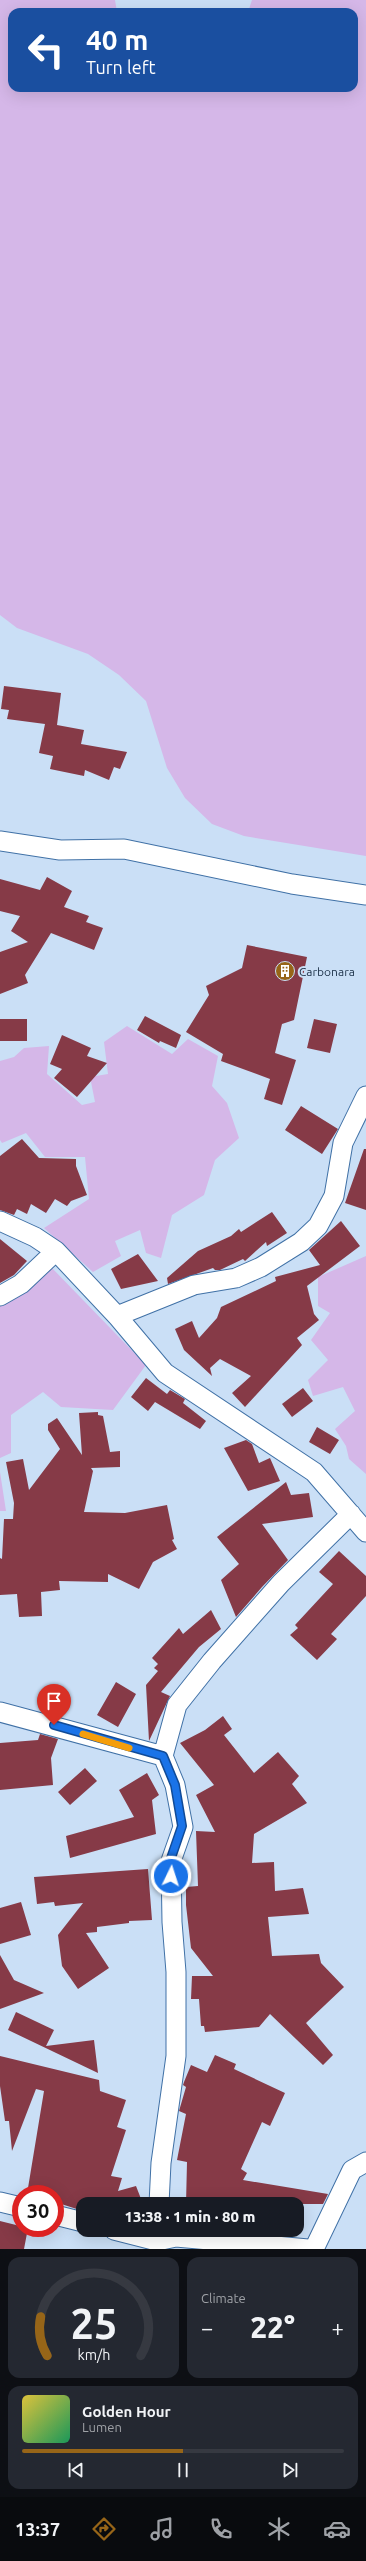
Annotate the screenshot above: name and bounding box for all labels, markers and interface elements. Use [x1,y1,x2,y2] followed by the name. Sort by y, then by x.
[20,24,72,76] icon: left
[86,24,148,55] text: 40 m
[86,57,156,77] text: Turn left
[274,960,296,982] building icon: Carbonara
[299,965,355,978] place label: Carbonara
[37,1684,71,1725] pin
[43,1690,65,1712] icon: arrive
[150,1855,192,1897] position arrow
[12,2185,64,2237] speed limit sign: 30
[125,2208,255,2225] text: 13:38 · 1 min · 80 m
[201,2291,246,2305] text: Climate
[70,2299,117,2346] text: 25
[250,2310,295,2344] text: 22°
[201,2315,213,2340] text: −
[332,2315,344,2340] text: +
[77,2346,110,2362] text: km/h
[82,2403,171,2420] text: Golden Hour
[82,2420,122,2434] text: Lumen
[65,2459,87,2481] icon: previous
[172,2459,194,2481] icon: pause
[279,2459,301,2481] icon: next
[90,2515,118,2543] icon: directions
[148,2515,176,2543] icon: music
[207,2515,235,2543] icon: phone
[265,2515,293,2543] icon: climate
[323,2515,351,2543] icon: car
[15,2519,60,2539] text: 13:37

